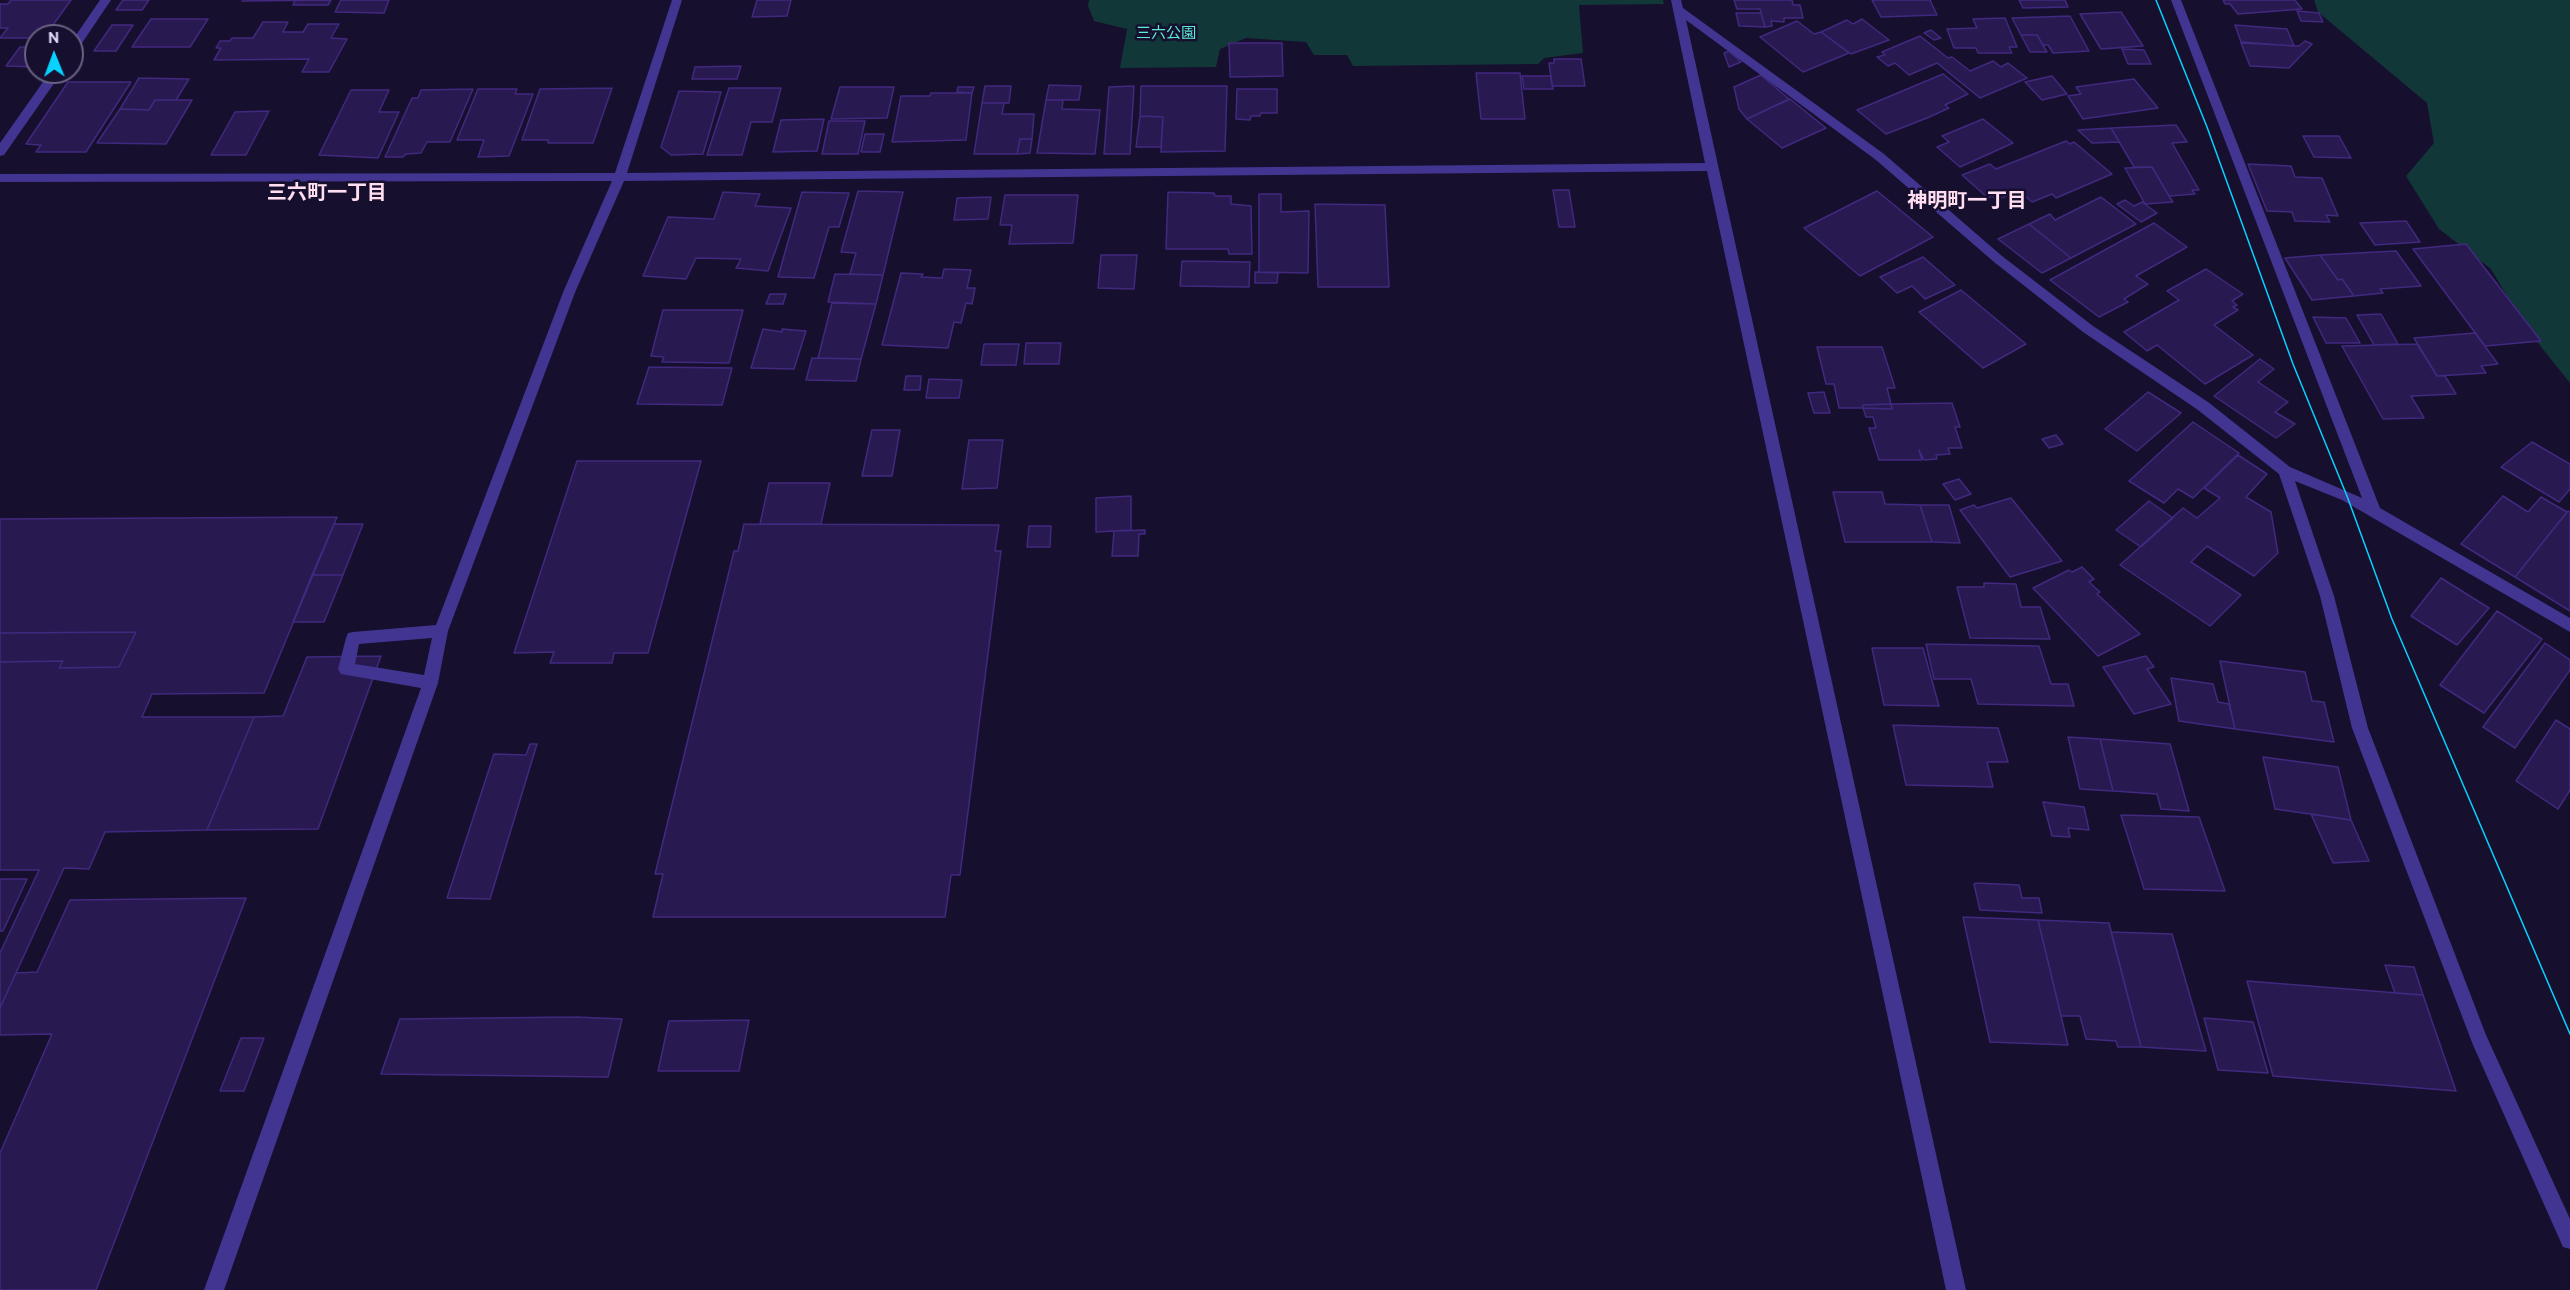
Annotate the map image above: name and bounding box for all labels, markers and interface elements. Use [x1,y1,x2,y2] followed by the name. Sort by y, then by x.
[24,24,84,84] north arrow
[1136,25,1196,43] park label: 三六公園
[48,28,60,47] text: N
[267,181,387,205] district label: 三六町一丁目
[1907,189,2027,213] district label: 神明町一丁目

